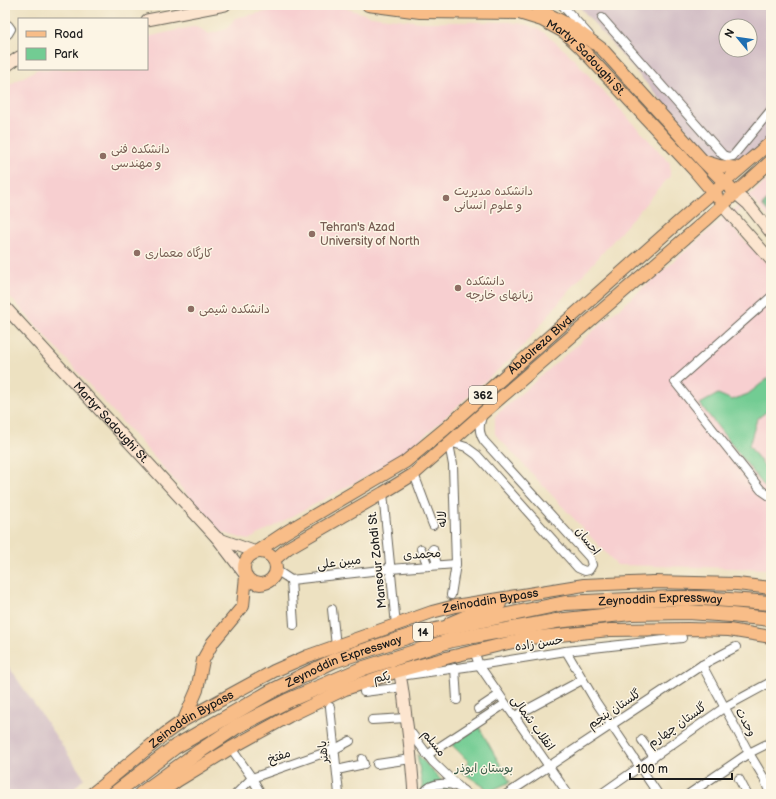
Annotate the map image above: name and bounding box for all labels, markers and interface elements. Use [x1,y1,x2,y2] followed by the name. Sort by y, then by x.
[543,17,629,99] street label: Martyr Sadoughi St.
[18,18,148,70] legend
[718,18,758,58] north arrow
[54,27,83,42] text: Road
[722,27,737,40] text: N
[54,47,78,62] text: Park
[111,142,170,171] place label: دانشکده فنی و مهندسی
[98,151,108,161] marker: دانشکده فنی و مهندسی
[454,184,533,214] place label: دانشکده مدیریت و علوم انسانی
[441,193,451,203] marker: دانشکده مدیریت و علوم انسانی
[320,220,420,249] place label: Tehran's Azad University of North
[307,229,317,239] marker: Tehran's Azad University of North
[145,246,212,261] place label: کارگاه معماری
[132,248,142,258] marker: کارگاه معماری
[466,274,533,303] place label: دانشکده زبانهای خارجه
[453,283,463,293] marker: دانشکده زبانهای خارجه
[199,302,270,317] place label: دانشکده شیمی
[186,304,196,314] marker: دانشکده شیمی
[505,311,577,378] street label: Abdolreza Blvd.
[70,379,152,467] street label: Martyr Sadoughi St.
[469,386,497,404] road number: 362
[435,510,450,528] street label: لاله
[365,511,390,609] street label: Mansour Zohdi St.
[572,524,603,558] street label: احسان
[403,546,442,563] street label: محمدی
[316,552,362,573] street label: مبین علی
[440,586,540,617] street label: Zeinoddin Bypass
[597,591,723,609] street label: Zeynoddin Expressway
[413,623,433,641] road number: 14
[282,632,404,692] street label: Zeynoddin Expressway
[514,632,564,655] street label: حسن زاده
[373,669,392,687] street label: یکم
[585,686,644,734] street label: گلستان پنجم
[146,687,236,752] street label: Zeinoddin Bypass
[508,693,558,754] street label: انقلاب شمالی
[645,700,710,752] street label: گلستان چهارم
[732,705,759,739] street label: وحدت
[418,727,449,760] street label: مسلم
[315,740,332,765] street label: باهنر
[266,746,293,768] street label: مفتخ
[630,755,732,781] scale bar
[454,761,513,776] park label: بوستان ابوذر
[636,762,668,777] text: 100 m

